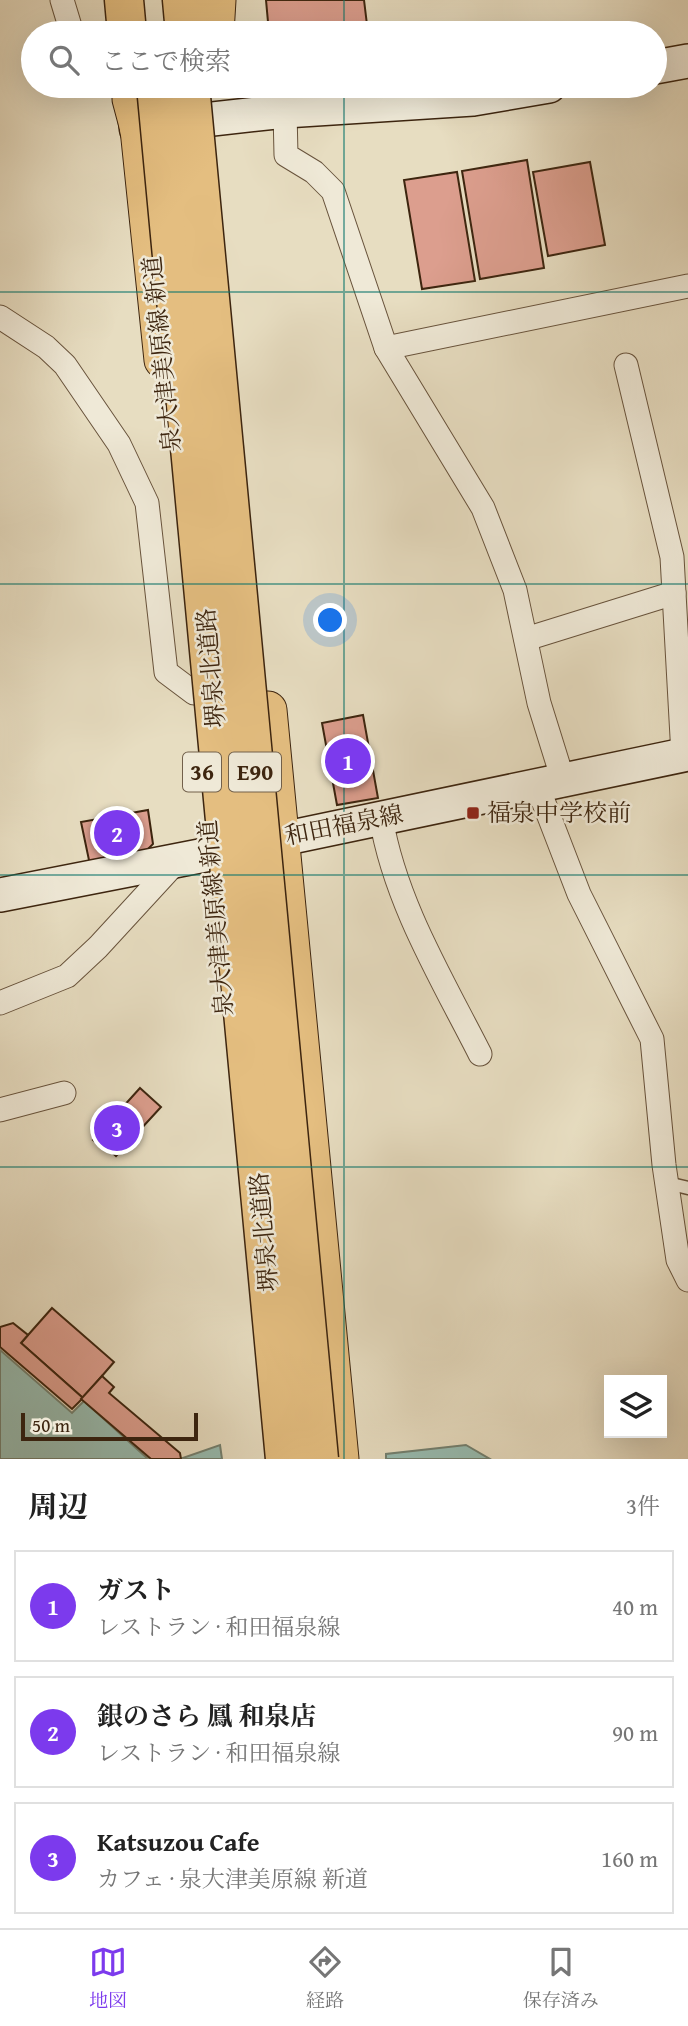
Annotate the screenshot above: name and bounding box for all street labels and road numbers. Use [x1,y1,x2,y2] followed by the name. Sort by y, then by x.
[134,254,189,454] street label: 泉大津美原線 新道
[188,607,233,729] street label: 堺泉北道路
[183,752,221,792] road number: 36
[229,752,281,792] road number: E90
[282,796,406,853] street label: 和田福泉線
[189,818,242,1018] street label: 泉大津美原線 新道
[241,1171,286,1293] street label: 堺泉北道路

